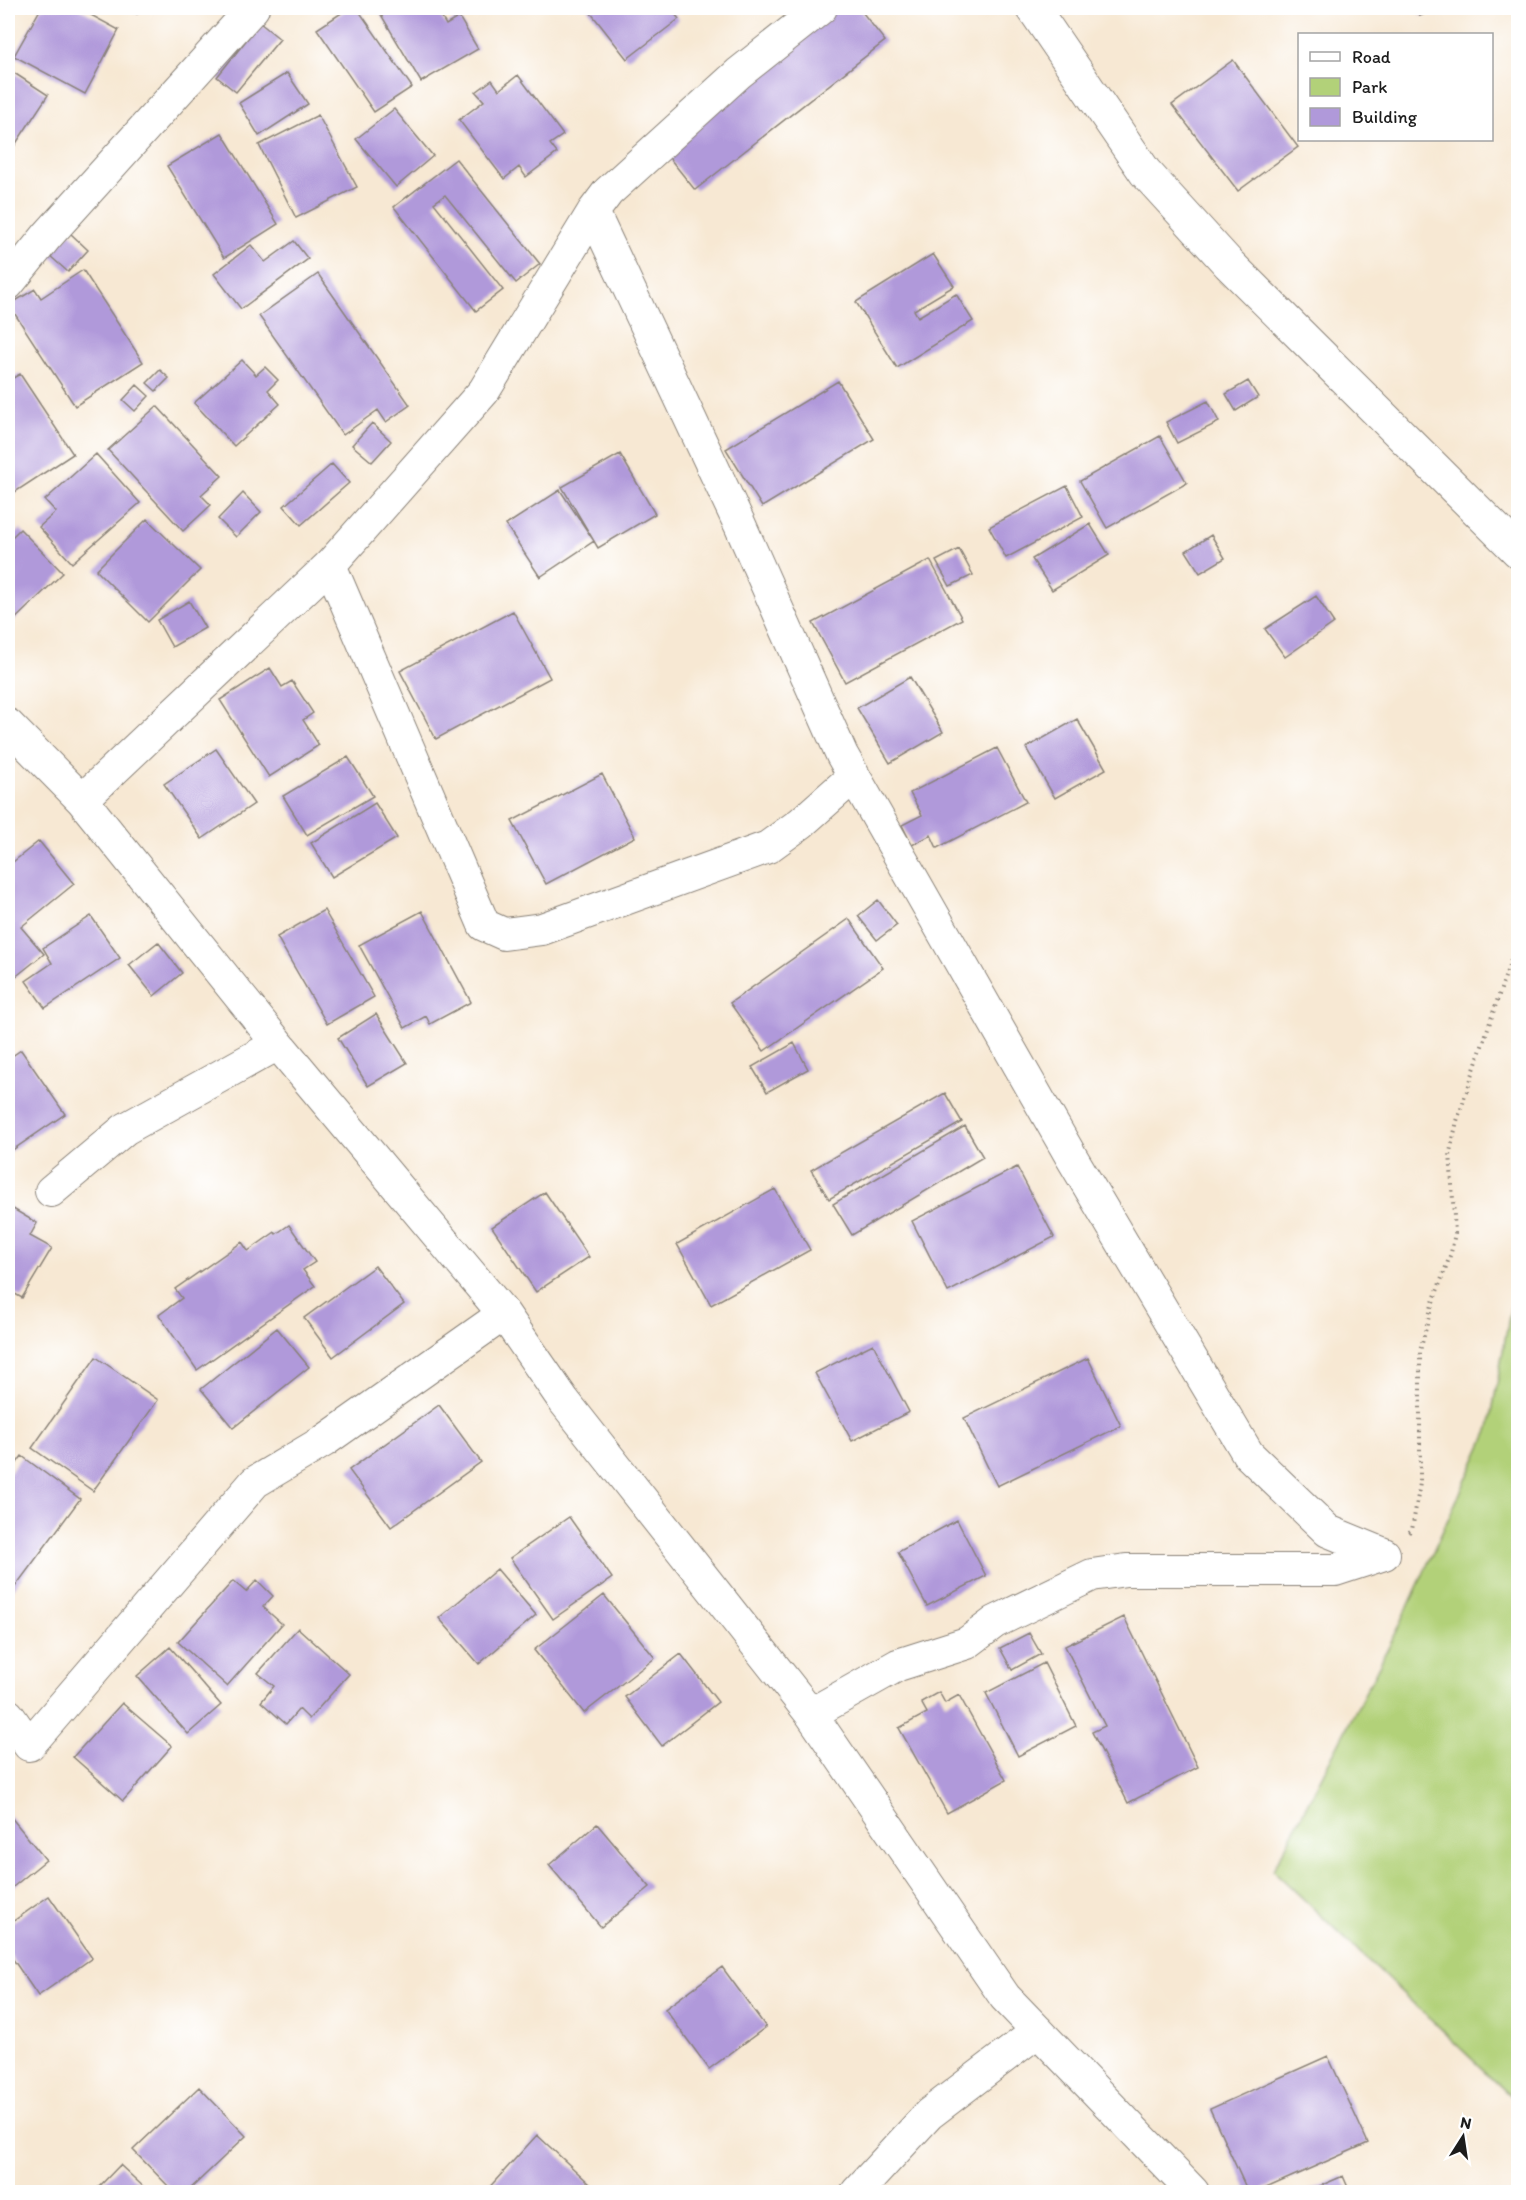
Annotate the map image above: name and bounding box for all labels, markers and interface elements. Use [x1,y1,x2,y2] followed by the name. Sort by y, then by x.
[1298,33,1493,141] legend
[1352,46,1391,68] text: Road
[1352,76,1387,98] text: Park
[1352,106,1418,128] text: Building
[1433,2107,1493,2167] north arrow
[1459,2112,1473,2133] text: N

